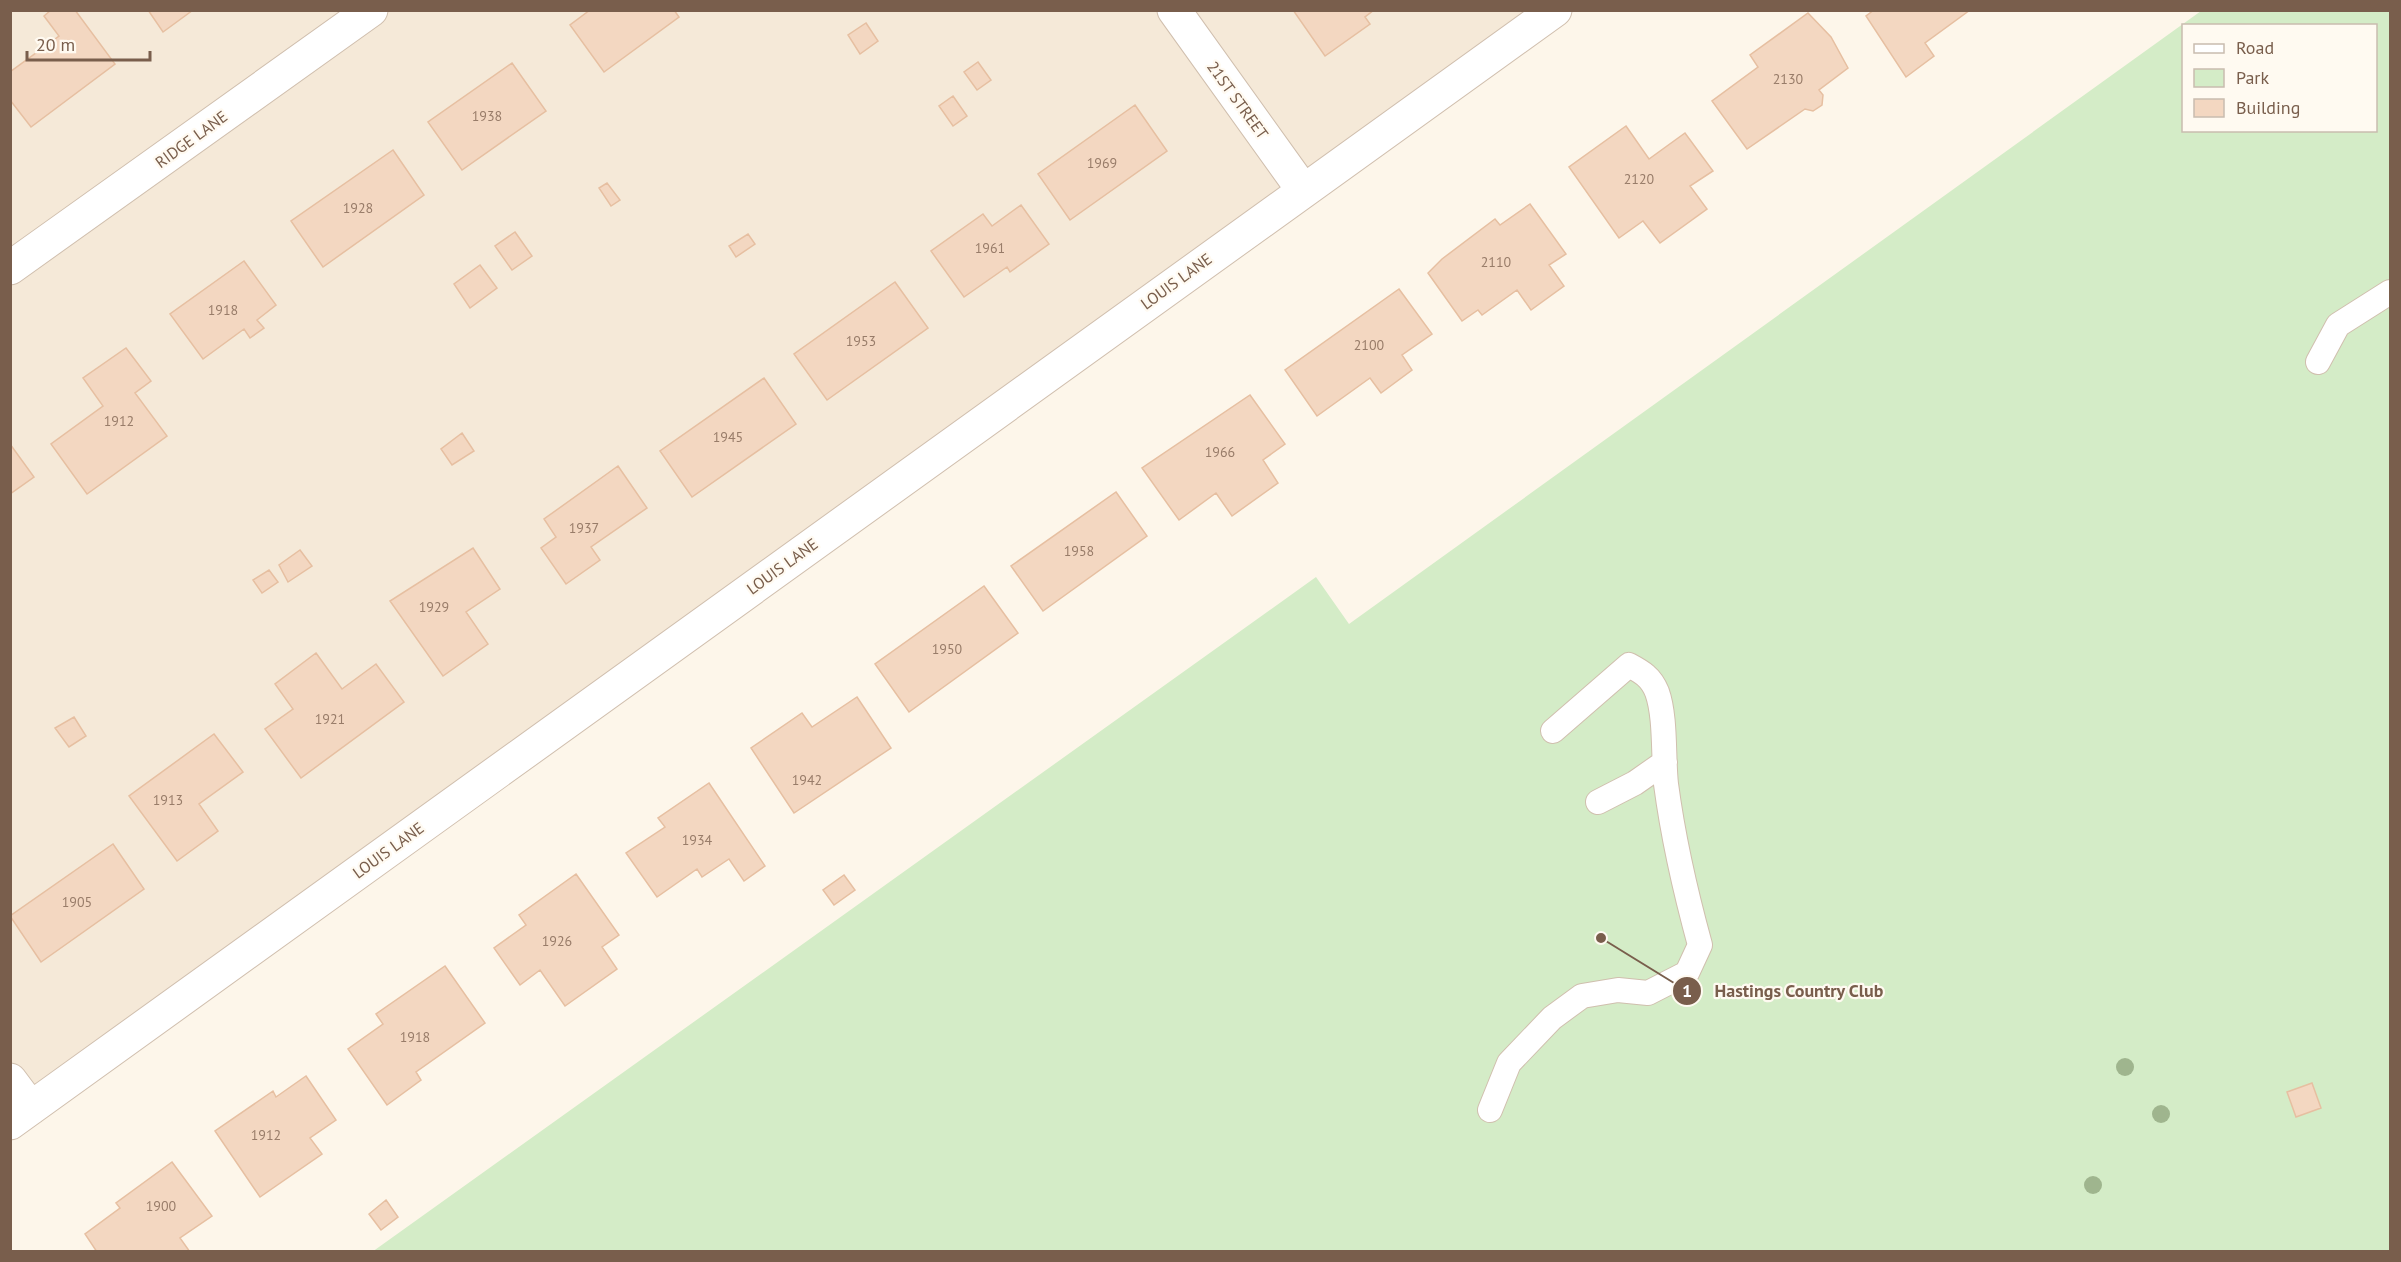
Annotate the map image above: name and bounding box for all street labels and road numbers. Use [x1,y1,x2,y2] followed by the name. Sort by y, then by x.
[1203,57,1273,143] street label: 21ST STREET
[151,106,231,172] street label: RIDGE LANE
[1137,248,1215,314] street label: LOUIS LANE
[743,533,821,599] street label: LOUIS LANE
[349,817,427,883] street label: LOUIS LANE

